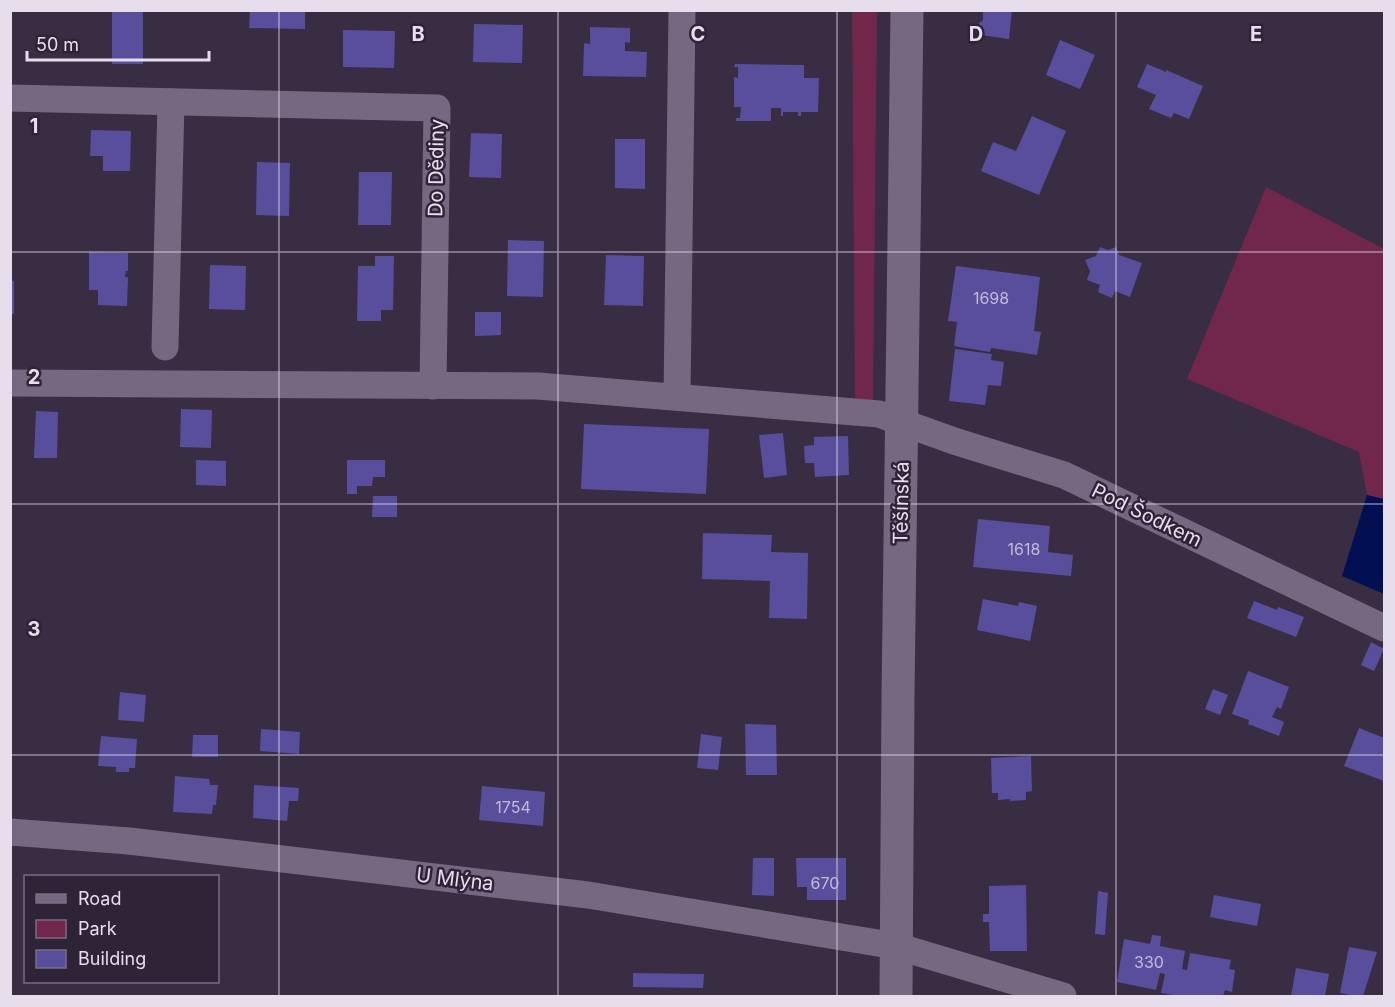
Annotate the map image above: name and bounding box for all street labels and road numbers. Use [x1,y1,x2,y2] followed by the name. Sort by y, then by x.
[423,119,449,217] street label: Do Dědiny
[888,461,914,545] street label: Těšínská
[1088,478,1206,552] street label: Pod Šodkem
[415,862,495,896] street label: U Mlýna

